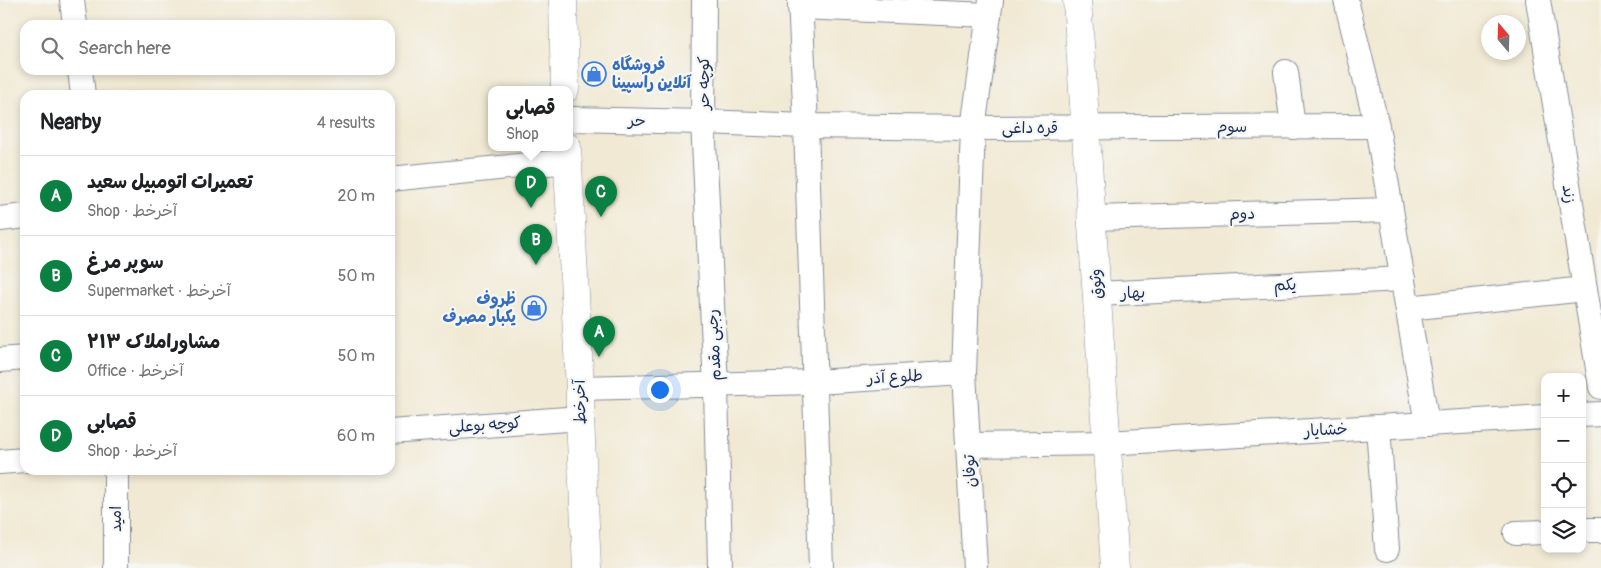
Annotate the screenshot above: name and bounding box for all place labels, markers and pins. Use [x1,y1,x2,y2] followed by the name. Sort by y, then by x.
[612,55,692,93] place label: فروشگاه آنلاین راسپینا
[581,61,607,87] shop icon: فروشگاه آنلاین راسپینا
[515,167,547,208] pin: D
[585,176,617,217] pin: C
[520,224,552,265] pin: B
[443,289,516,327] place label: ظروف یکبار مصرف
[521,295,547,321] shop icon: ظروف یکبار مصرف
[583,316,615,357] pin: A

